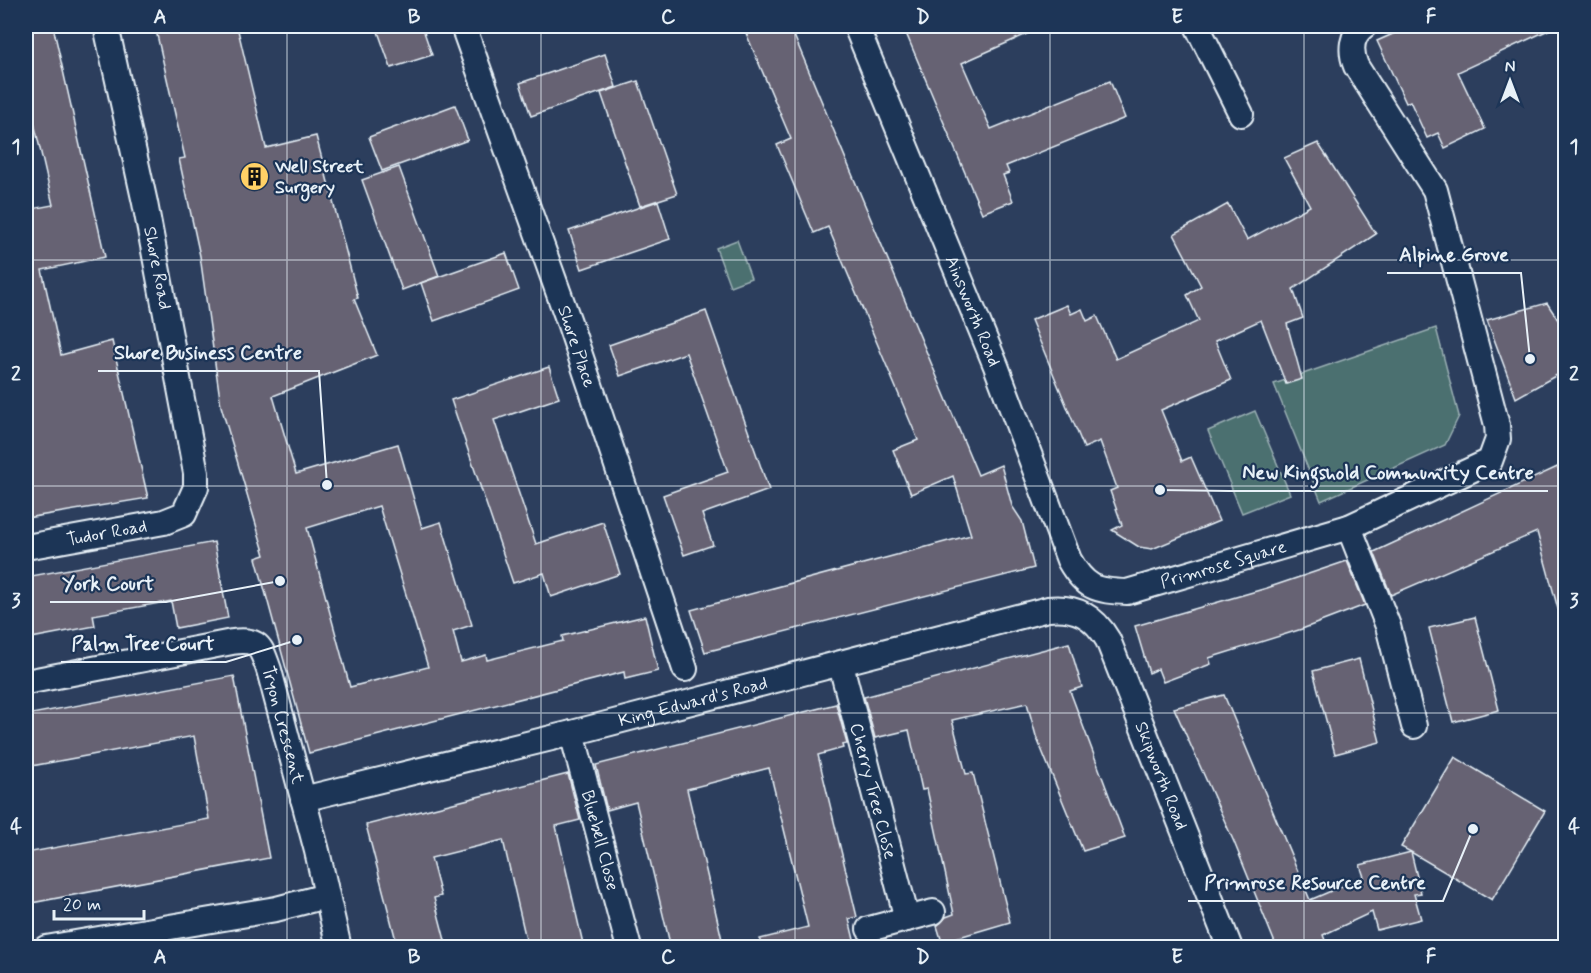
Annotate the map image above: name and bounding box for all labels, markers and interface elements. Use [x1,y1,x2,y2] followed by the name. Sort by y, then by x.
[153,4,167,31] text: A
[408,4,421,31] text: B
[661,4,676,31] text: C
[916,4,930,31] text: D
[1171,4,1183,31] text: E
[1426,4,1437,31] text: F
[1480,51,1540,111] north arrow
[1505,57,1515,78] text: N
[12,134,20,161] text: 1
[1570,134,1578,161] text: 1
[274,155,364,202] place label: Well Street Surgery
[238,160,270,192] building icon: Well Street Surgery
[137,225,177,312] street label: Shore Road
[1387,235,1521,273] callout: Alpine Grove
[1399,242,1509,269] text: Alpine Grove
[939,252,1006,370] street label: Ainsworth Road
[551,302,601,391] street label: Shore Place
[98,333,319,371] callout: Shore Business Centre
[114,340,302,367] text: Shore Business Centre
[11,361,21,388] text: 2
[1569,361,1579,388] text: 2
[1229,453,1548,491] callout: New Kingshold Community Centre
[1242,460,1534,489] text: New Kingshold Community Centre
[65,514,149,552] street label: Tudor Road
[1157,535,1289,595] street label: Primrose Square
[50,564,166,602] callout: York Court
[62,571,155,598] text: York Court
[11,588,21,615] text: 3
[1569,588,1579,615] text: 3
[61,624,226,662] callout: Palm Tree Court
[71,631,215,658] text: Palm Tree Court
[255,663,310,787] street label: Tryon Crescent
[616,672,770,733] street label: King Edward's Road
[1129,718,1193,834] street label: Skipworth Road
[844,720,902,862] street label: Cherry Tree Close
[575,788,624,893] street label: Bluebell Close
[10,814,22,841] text: 4
[1568,814,1580,841] text: 4
[1188,863,1443,901] callout: Primrose Resource Centre
[1204,870,1426,897] text: Primrose Resource Centre
[54,883,144,921] scale bar
[63,893,101,917] text: 20 m
[153,944,167,971] text: A
[408,944,421,971] text: B
[661,944,676,971] text: C
[916,944,930,971] text: D
[1171,944,1183,971] text: E
[1426,944,1437,971] text: F

